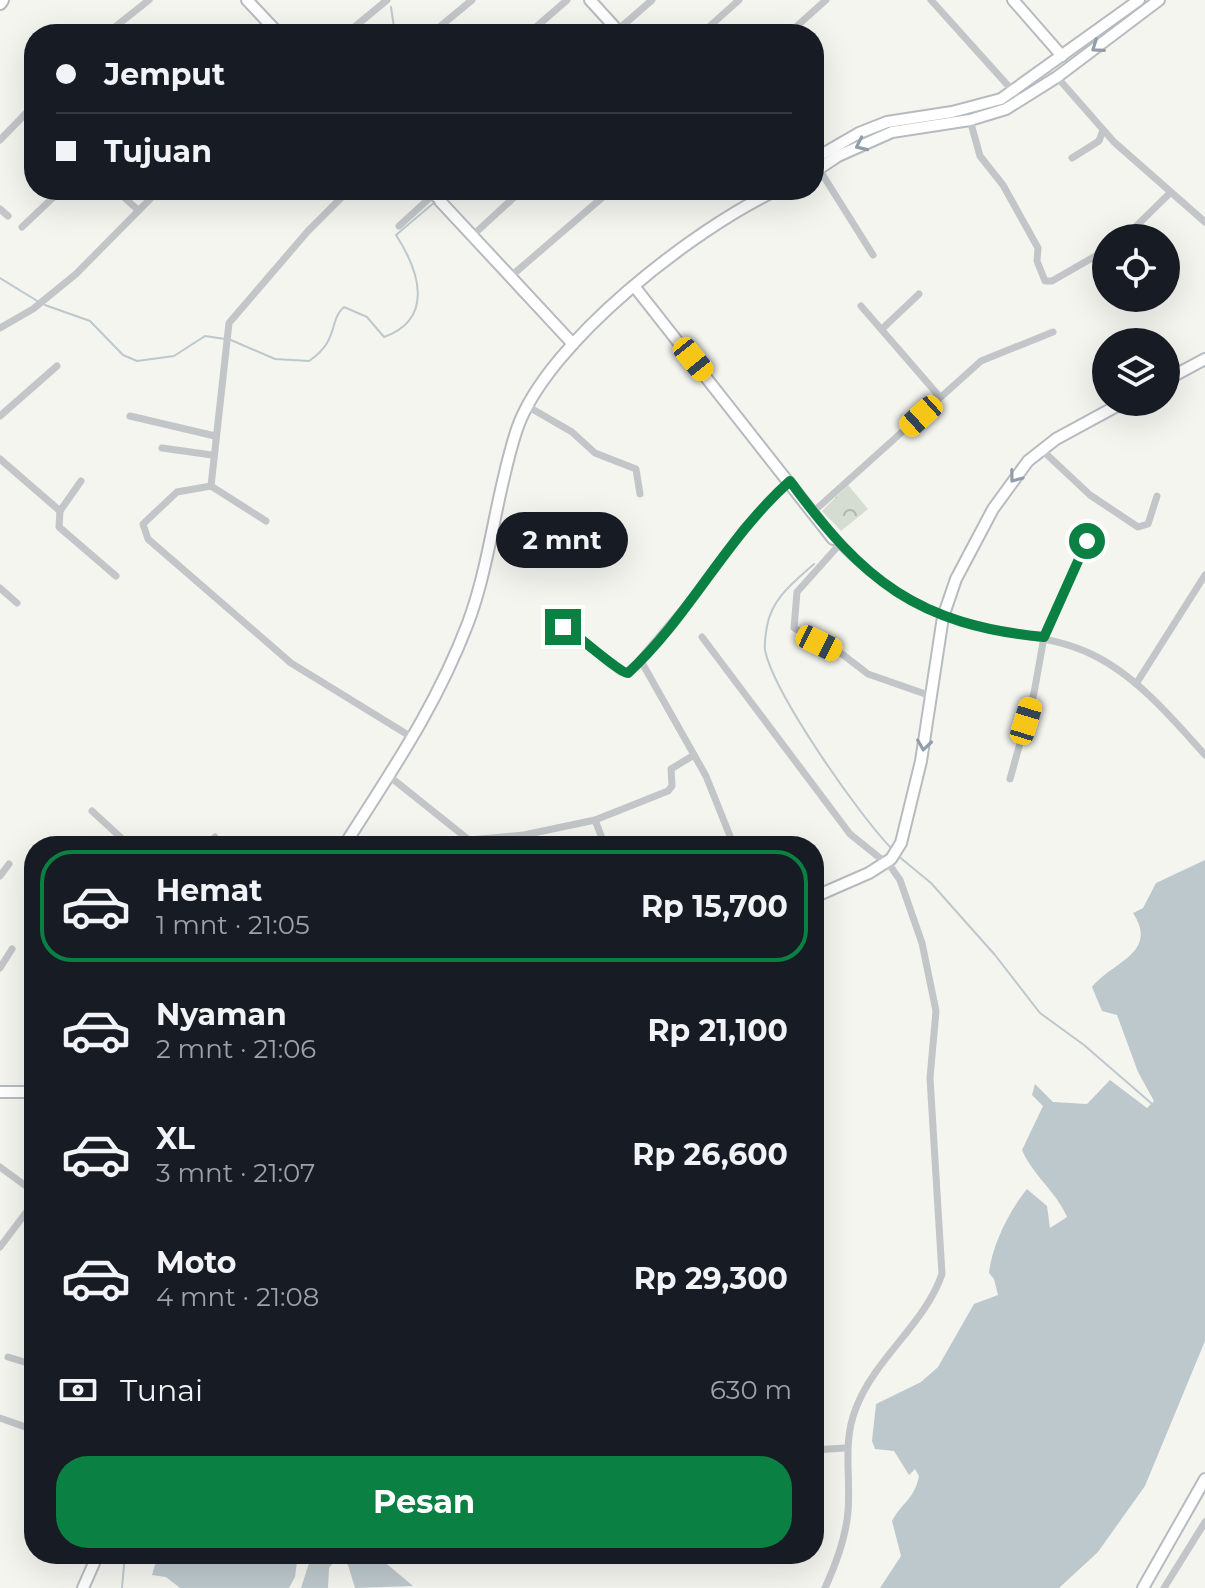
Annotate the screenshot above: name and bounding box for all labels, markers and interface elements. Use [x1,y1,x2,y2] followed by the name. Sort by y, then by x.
[1091,37,1105,52] one-way arrow
[104,56,225,93] text: Jemput
[104,133,212,170] text: Tujuan
[855,135,870,151] one-way arrow
[1092,224,1180,416] map controls
[1092,224,1180,312] button: locate
[1092,328,1180,416] button: layers
[669,333,717,385] car
[895,391,947,441] car
[1011,468,1025,483] one-way arrow
[497,511,629,567] callout: 2 mnt
[1069,523,1105,559] route start
[522,524,602,556] text: 2 mnt
[545,609,581,645] route end
[792,622,846,664] car
[1008,695,1044,747] car
[916,738,933,752] one-way arrow
[60,870,132,942] icon: car
[156,872,262,909] text: Hemat
[641,888,788,925] text: Rp 15,700
[156,909,310,941] text: 1 mnt · 21:05
[60,994,132,1066] icon: car
[156,996,287,1033] text: Nyaman
[647,1012,788,1049] text: Rp 21,100
[156,1033,316,1065] text: 2 mnt · 21:06
[60,1118,132,1190] icon: car
[156,1120,195,1157] text: XL
[632,1136,788,1173] text: Rp 26,600
[156,1157,315,1189] text: 3 mnt · 21:07
[60,1242,132,1314] icon: car
[156,1244,237,1281] text: Moto
[634,1260,788,1297] text: Rp 29,300
[156,1281,319,1313] text: 4 mnt · 21:08
[56,1368,100,1412] icon: cash
[120,1372,203,1409] text: Tunai
[710,1374,792,1406] text: 630 m
[56,1456,792,1548] button: Pesan

